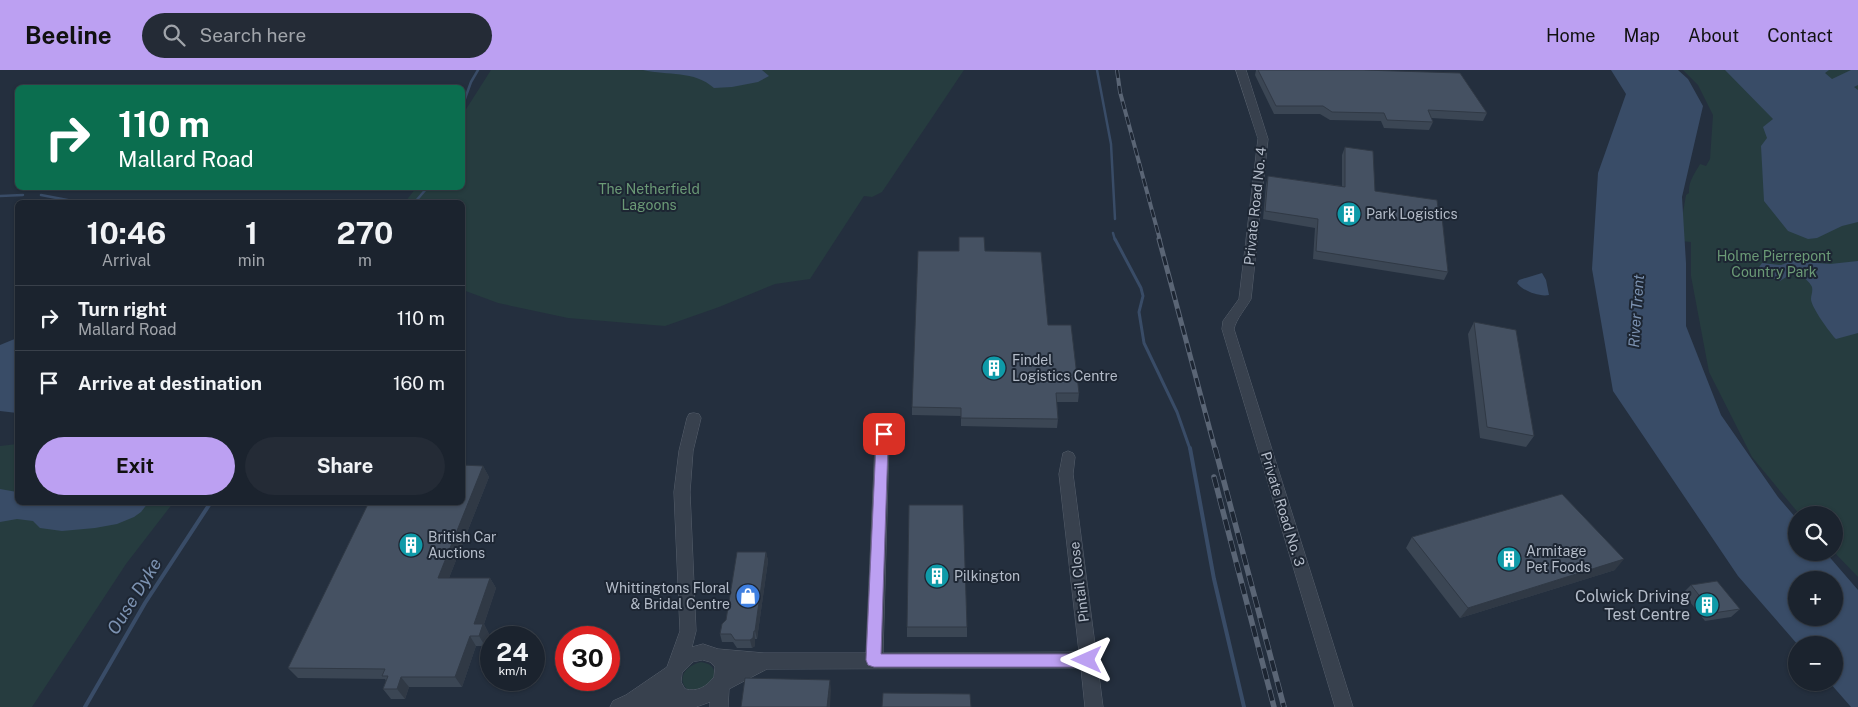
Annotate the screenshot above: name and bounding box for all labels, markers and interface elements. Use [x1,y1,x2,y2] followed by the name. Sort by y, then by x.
[142,13,492,58] search box
[25,21,112,49] text: Beeline
[160,21,188,49] icon: search
[200,24,306,46] text: Search here
[1546,25,1596,46] text: Home
[1624,25,1660,46] text: Map
[1688,25,1739,46] text: About
[1767,25,1833,46] text: Contact
[118,104,210,145] text: 110 m
[35,105,100,170] icon: right
[118,146,254,172] text: Mallard Road
[1241,146,1269,266] street label: Private Road No. 4
[598,181,700,213] park label: The Netherfield Lagoons
[1336,201,1362,227] building icon: Park Logistics
[1366,206,1458,222] place label: Park Logistics
[87,215,166,251] text: 10:46
[245,215,258,251] text: 1
[337,215,393,251] text: 270
[1717,248,1831,280] park label: Holme Pierrepont Country Park
[102,251,151,270] text: Arrival
[238,251,265,270] text: min
[358,251,372,270] text: m
[1625,274,1647,348] water label: River Trent
[78,298,167,320] text: Turn right
[35,304,63,332] icon: right
[397,307,445,329] text: 110 m
[78,320,177,339] text: Mallard Road
[1012,352,1118,384] place label: Findel Logistics Centre
[981,355,1007,381] building icon: Findel Logistics Centre
[35,369,63,397] icon: arrive
[78,372,262,394] text: Arrive at destination
[393,372,445,394] text: 160 m
[863,413,905,455] pin
[870,420,898,448] icon: arrive
[35,437,235,495] button: Exit
[245,437,445,495] button: Share
[1258,450,1308,568] street label: Private Road No. 3
[1788,506,1843,691] map controls
[1788,506,1843,561] button: search
[428,529,497,561] place label: British Car Auctions
[398,532,424,558] building icon: British Car Auctions
[1066,541,1092,623] street label: Pintail Close
[1526,543,1591,575] place label: Armitage Pet Foods
[1496,546,1522,572] building icon: Armitage Pet Foods
[102,554,166,638] water label: Ouse Dyke
[924,563,950,589] building icon: Pilkington
[954,568,1020,584] place label: Pilkington
[1788,571,1843,626] button: +
[606,580,730,612] place label: Whittingtons Floral & Bridal Centre
[735,583,761,609] shop icon: Whittingtons Floral & Bridal Centre
[1575,587,1690,624] place label: Colwick Driving Test Centre
[1694,592,1720,618] building icon: Colwick Driving Test Centre
[555,626,620,691] speed limit sign: 30
[1060,633,1112,685] position arrow
[1788,636,1843,691] button: −
[496,637,529,667] text: 24
[498,664,527,678] text: km/h

